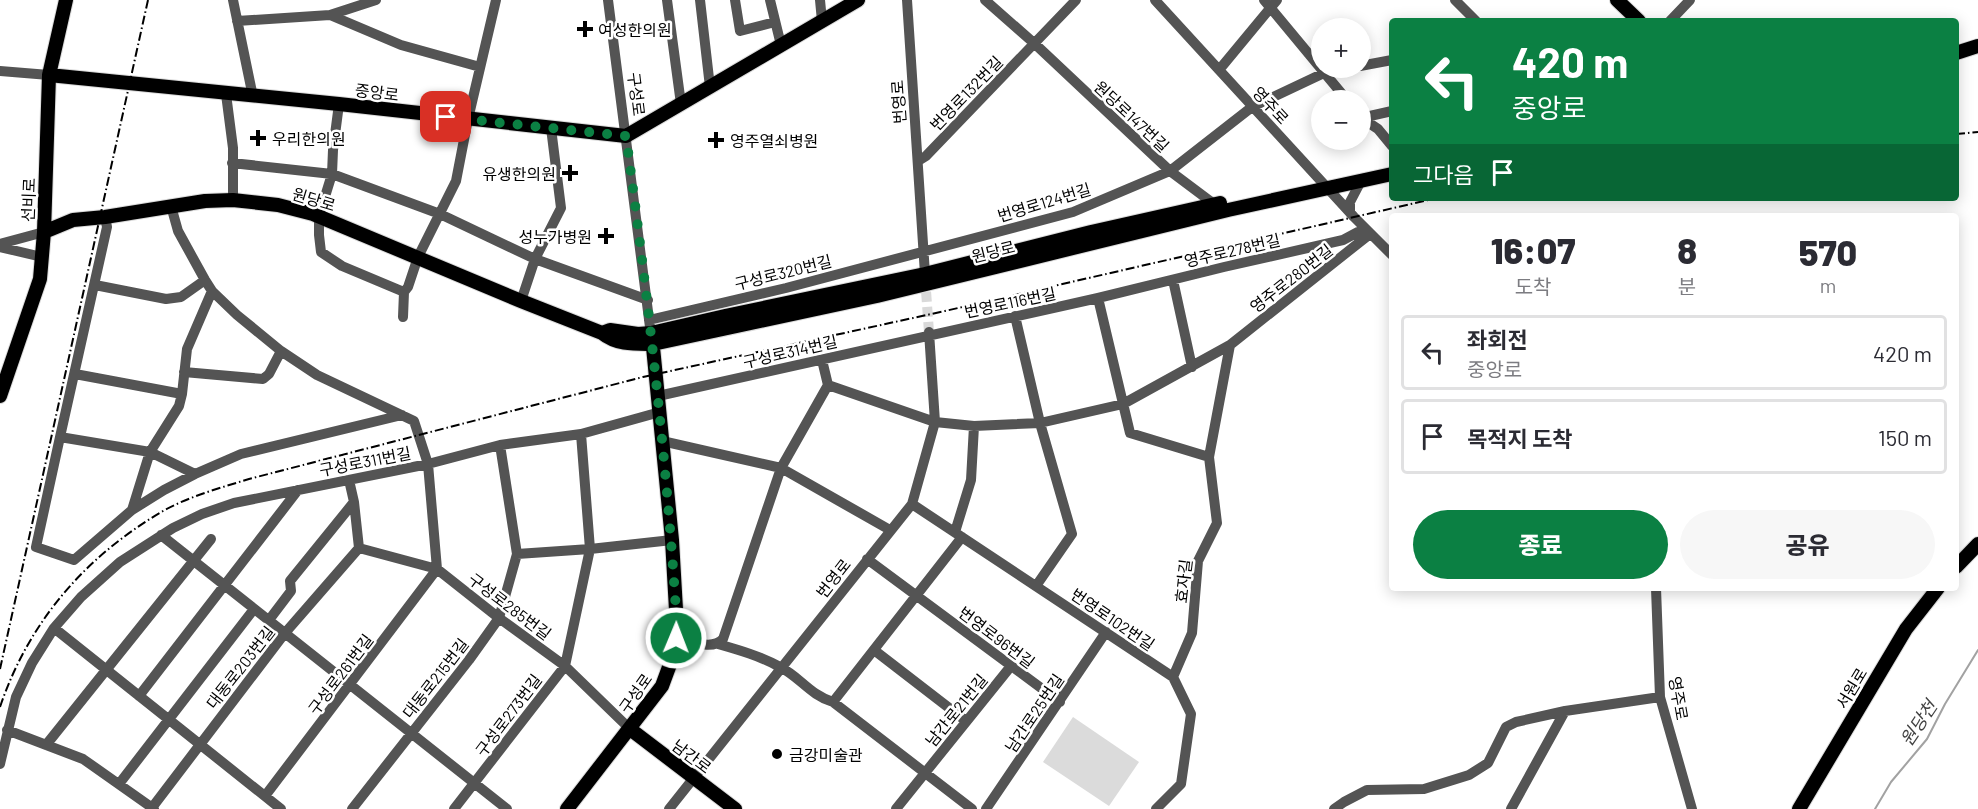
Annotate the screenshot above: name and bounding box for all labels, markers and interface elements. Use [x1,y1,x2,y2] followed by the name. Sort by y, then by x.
[1311,18,1371,150] map controls
[1311,18,1371,78] button: +
[576,20,594,38] marker: 여성한의원
[598,20,672,39] place label: 여성한의원
[1512,36,1628,86] text: 420 m
[1413,42,1491,120] icon: left
[926,52,1006,134] street label: 번영로132번길
[625,71,649,117] street label: 구성로
[1091,77,1173,155] street label: 원당로147번길
[887,79,909,125] street label: 번영로
[354,80,400,104] street label: 중앙로
[1249,82,1293,128] street label: 영주로
[1311,90,1371,150] button: −
[420,91,471,142] pin
[1512,91,1587,123] text: 중앙로
[429,100,462,133] icon: arrive
[249,129,267,147] marker: 우리한의원
[272,129,346,148] place label: 우리한의원
[707,131,725,149] marker: 영주열쇠병원
[730,131,818,150] place label: 영주열쇠병원
[1486,156,1519,189] icon: arrive
[1413,161,1474,187] text: 그다음
[482,164,556,183] place label: 유생한의원
[561,164,579,182] marker: 유생한의원
[18,177,38,222] street label: 선비로
[995,179,1093,225] street label: 번영로124번길
[290,183,338,215] street label: 원당로
[518,227,592,246] place label: 성누가병원
[597,227,615,245] marker: 성누가병원
[1491,228,1575,271] text: 16:07
[1677,228,1697,271] text: 8
[1182,230,1282,270] street label: 영주로278번길
[1799,230,1857,273] text: 570
[969,236,1017,266] street label: 원당로
[1246,240,1336,316] street label: 영주로280번길
[732,251,834,293] street label: 구성로320번길
[1820,273,1836,297] text: m
[1515,274,1551,298] text: 도착
[1678,274,1696,298] text: 분
[962,283,1058,321] street label: 번영로116번길
[1467,326,1528,352] text: 좌회전
[741,331,839,371] street label: 구성로314번길
[1416,336,1449,369] icon: left
[1873,340,1932,366] text: 420 m
[1467,357,1522,381] text: 중앙로
[1416,420,1449,453] icon: arrive
[1878,424,1932,450] text: 150 m
[1467,425,1573,451] text: 목적지 도착
[318,443,412,479] street label: 구성로311번길
[1413,510,1668,579] button: 종료
[1680,510,1935,579] button: 공유
[812,555,854,601] street label: 번영로
[1171,558,1195,604] street label: 효자길
[465,569,555,643] street label: 구성로285번길
[1068,584,1158,654] street label: 번영로102번길
[955,602,1039,672] street label: 번영로96번길
[644,606,708,670] position arrow
[202,622,278,712] street label: 대동로203번길
[304,630,376,718] street label: 구성로261번길
[398,634,472,722] street label: 대동로215번길
[1831,664,1871,712] street label: 서원로
[615,669,656,717] street label: 구성로
[471,670,545,760] street label: 구성로273번길
[921,670,991,750] street label: 남간로21번길
[1001,670,1067,756] street label: 남간로25번길
[1666,675,1692,722] street label: 영주로
[1895,694,1942,750] water label: 원당천
[669,735,716,777] street label: 남간로
[789,745,863,764] place label: 금강미술관
[770,747,784,761] marker: 금강미술관

